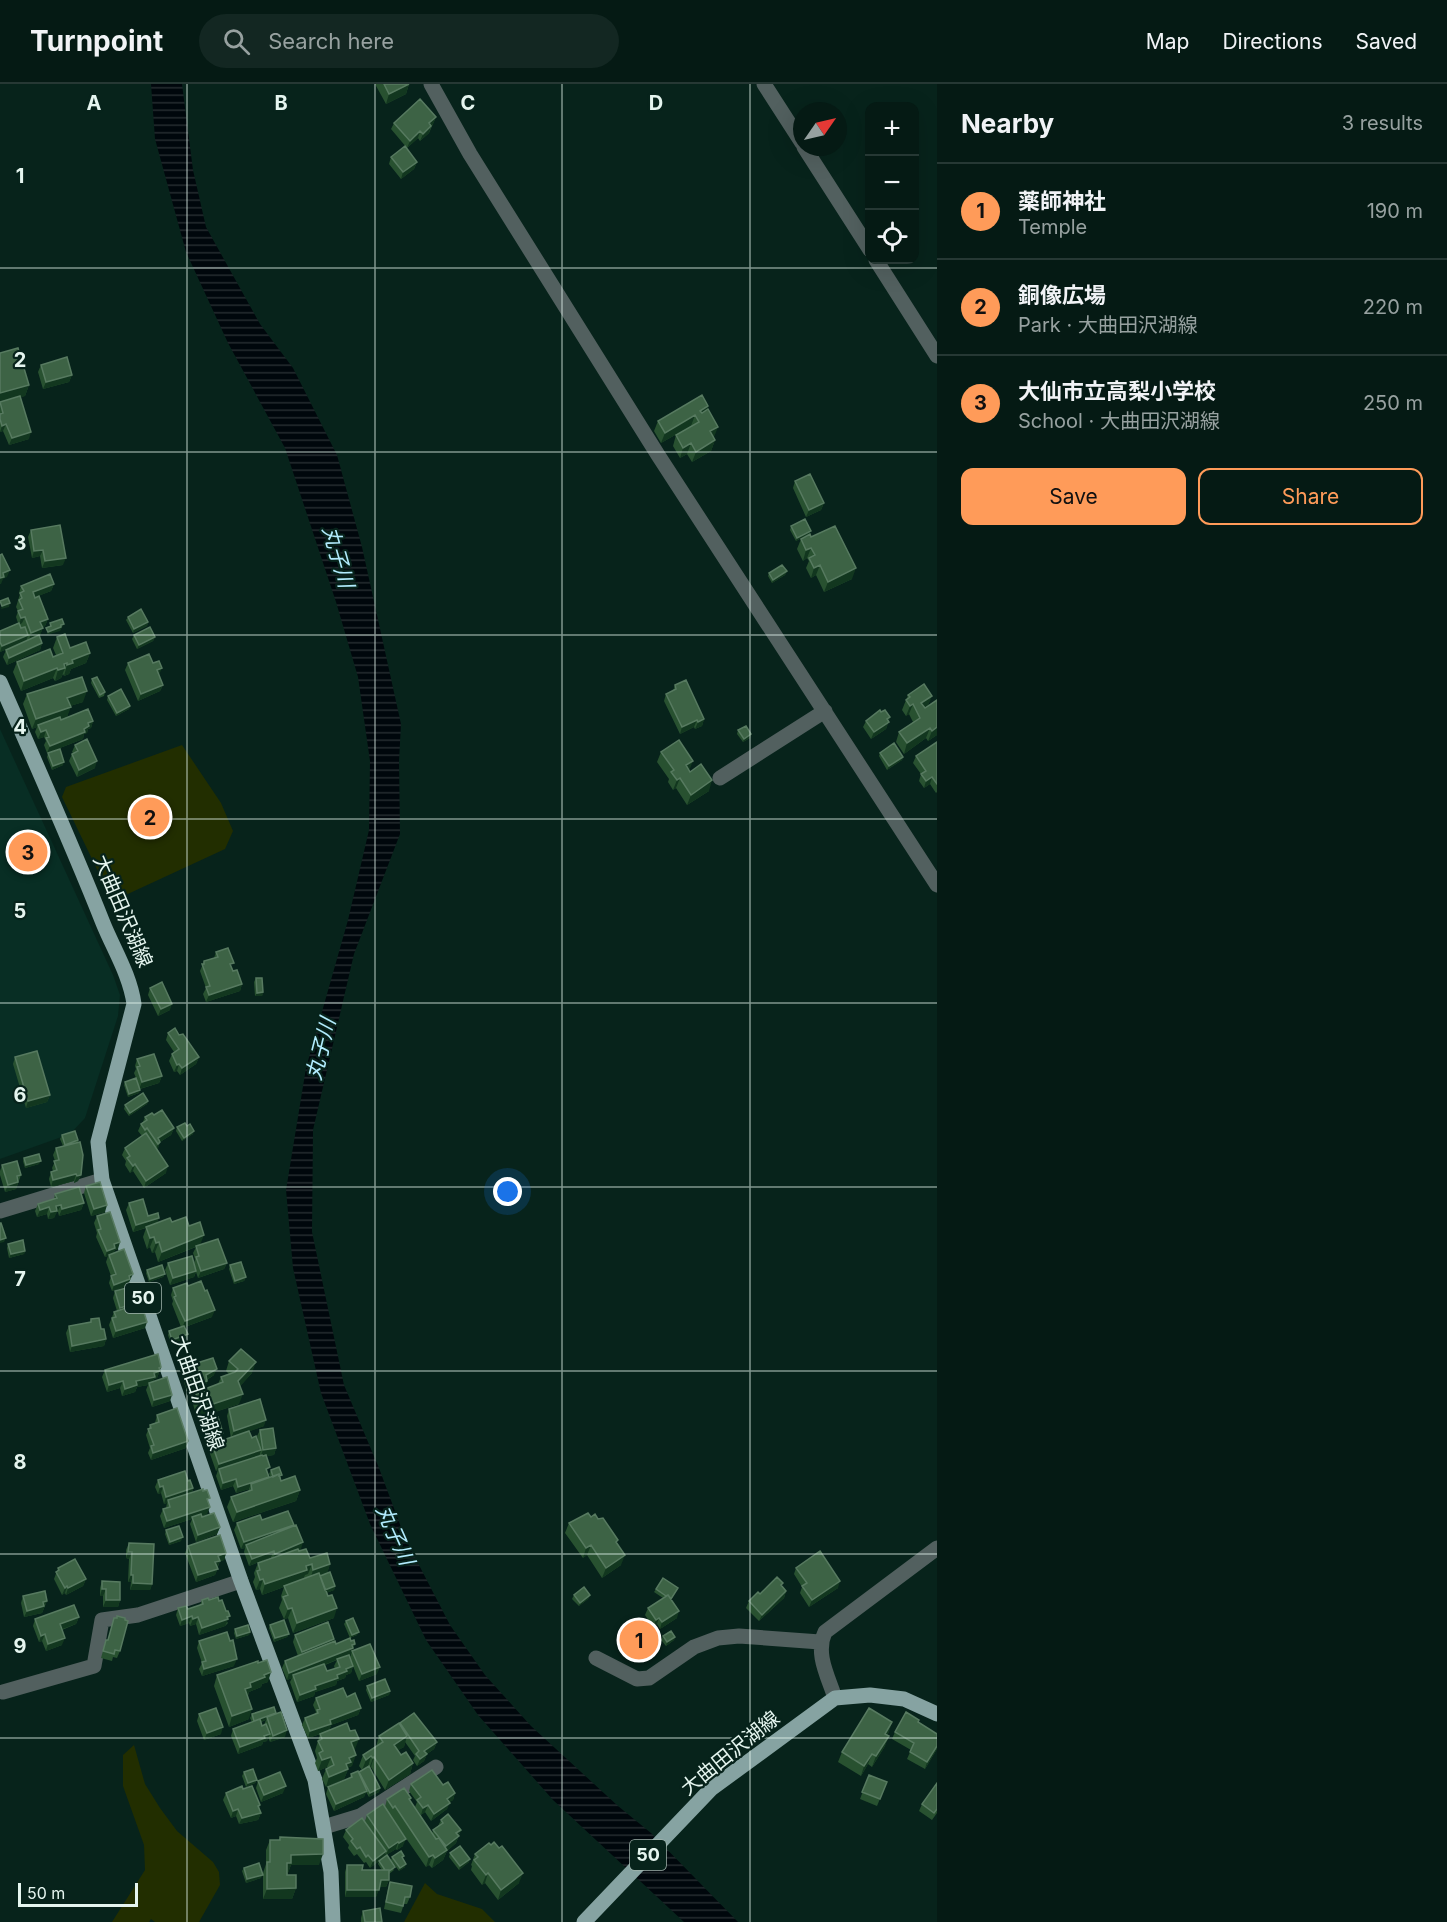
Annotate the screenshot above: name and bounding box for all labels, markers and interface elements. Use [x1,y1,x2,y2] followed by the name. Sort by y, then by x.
[199,14,619,68] search box
[30,24,163,58] text: Turnpoint
[220,25,253,58] icon: search
[268,28,394,54] text: Search here
[1146,29,1189,54] text: Map
[1222,29,1323,54] text: Directions
[1356,29,1417,54] text: Saved
[87,91,102,115] text: A
[274,91,288,115] text: B
[461,91,475,115] text: C
[649,91,663,115] text: D
[793,102,847,156] north arrow
[865,102,919,264] map controls
[865,102,919,156] button: +
[961,108,1054,139] text: Nearby
[1342,111,1423,135] text: 3 results
[865,156,919,210] button: −
[16,164,24,188] text: 1
[1018,188,1106,214] text: 薬師神社
[976,199,985,223] text: 1
[1367,199,1423,223] text: 190 m
[865,210,919,264] button: locate
[1018,215,1087,239] text: Temple
[1018,282,1106,308] text: 銅像広場
[974,295,987,319] text: 2
[1363,295,1423,319] text: 220 m
[1018,313,1198,337] text: Park · 大曲田沢湖線
[14,348,26,372] text: 2
[1018,378,1216,404] text: 大仙市立高梨小学校
[974,391,987,415] text: 3
[1363,391,1423,415] text: 250 m
[1018,409,1220,433] text: School · 大曲田沢湖線
[961,468,1186,525] button: Save
[1198,468,1423,525] button: Share
[318,523,360,593] water label: 丸子川
[14,531,26,555] text: 3
[13,715,27,739] text: 4
[130,794,170,840] pin: 2
[9,830,48,874] pin: 3
[89,851,157,971] street label: 大曲田沢湖線
[14,899,26,923] text: 5
[301,1013,341,1082] water label: 丸子川
[14,1083,27,1107] text: 6
[493,1177,522,1206] your location
[14,1267,26,1291] text: 7
[125,1283,161,1313] road number: 50
[167,1332,229,1454] street label: 大曲田沢湖線
[13,1450,27,1474] text: 8
[371,1501,421,1570] water label: 丸子川
[620,1618,658,1662] pin: 1
[14,1634,27,1658] text: 9
[676,1706,784,1800] street label: 大曲田沢湖線
[630,1840,666,1870] road number: 50
[18,1880,138,1908] scale bar
[27,1883,65,1903] text: 50 m

